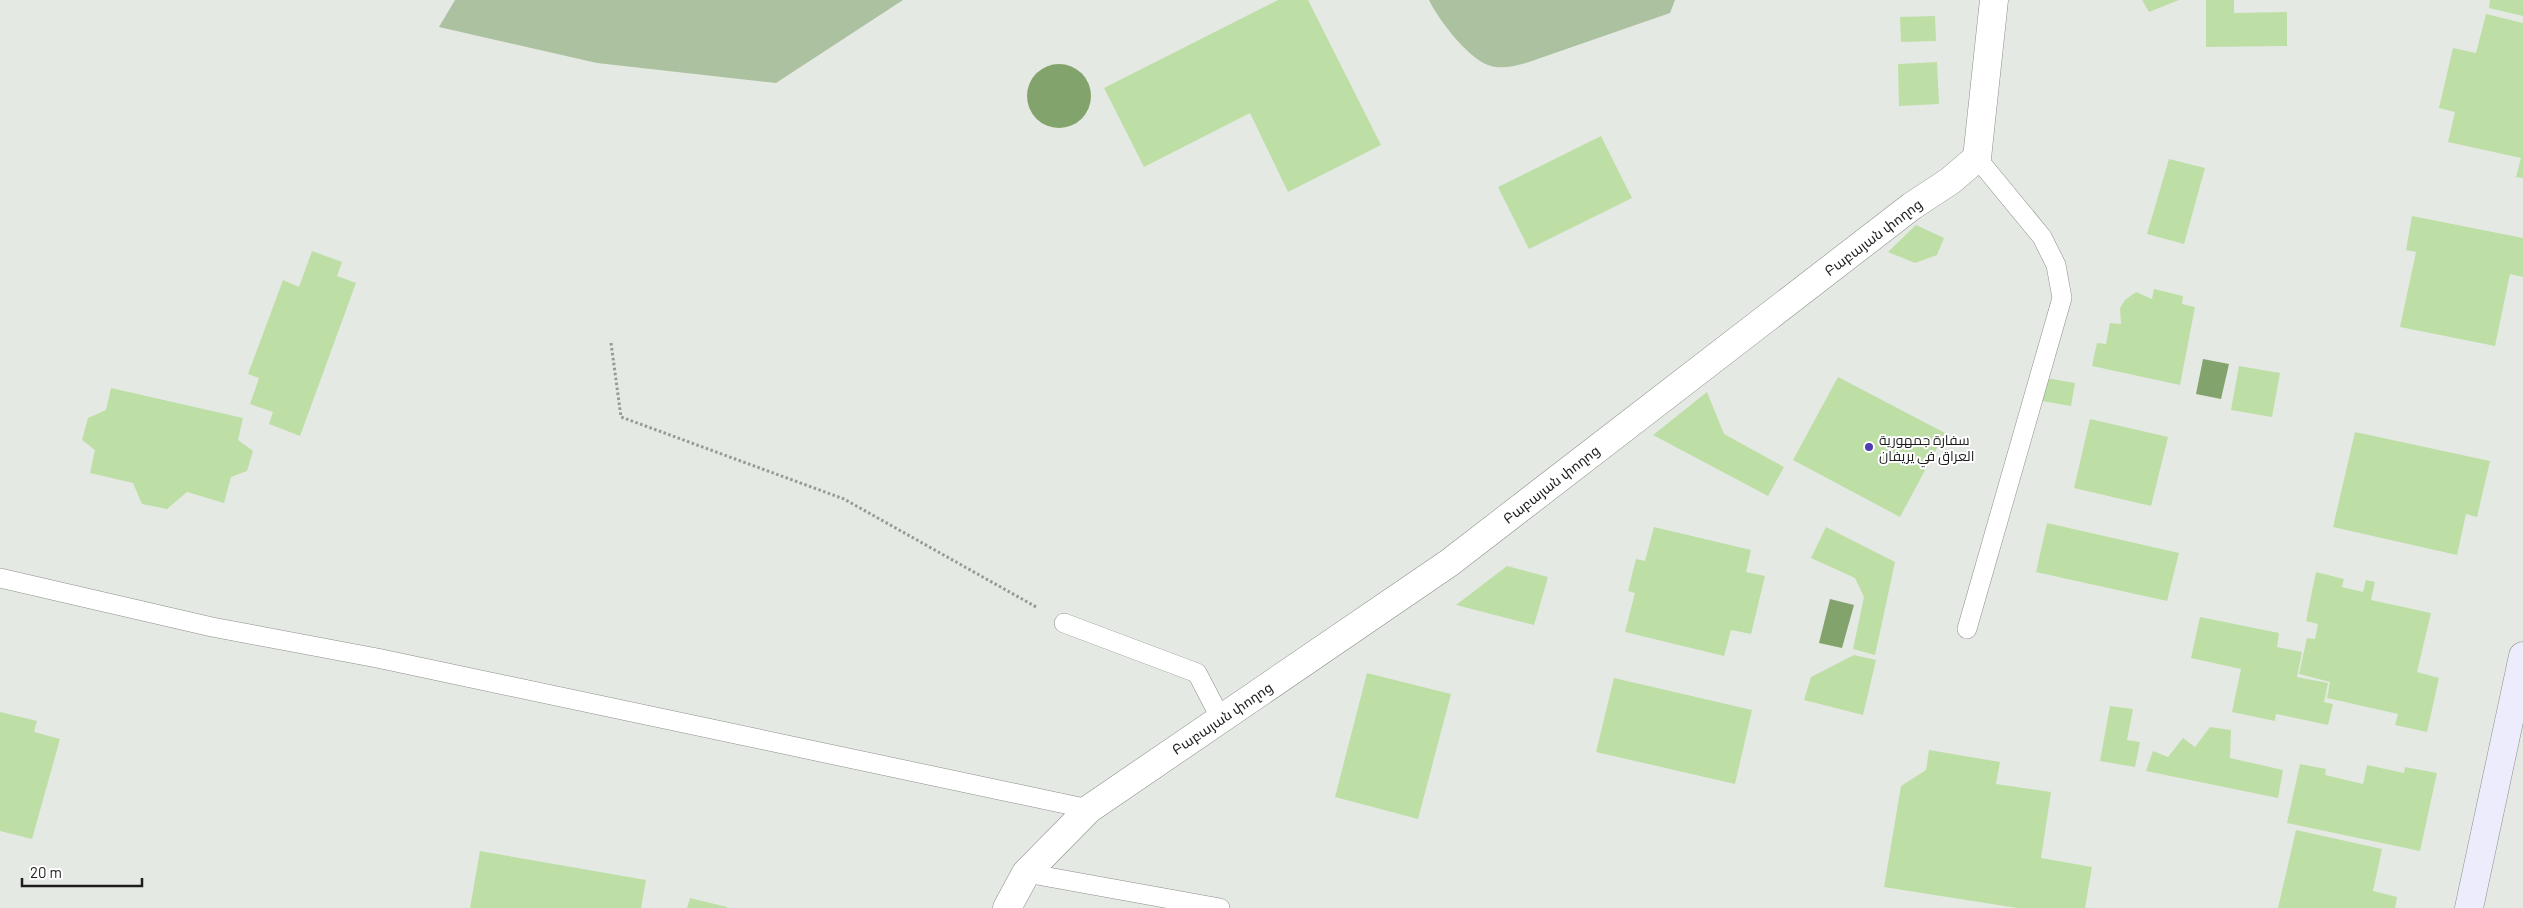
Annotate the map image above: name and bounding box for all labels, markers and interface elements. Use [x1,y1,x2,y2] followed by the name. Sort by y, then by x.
[1821,195,1925,279] street label: Բաբայան փողոց
[1879,431,1974,468] place label: سفارة جمهورية العراق في يريفان
[1499,441,1603,527] street label: Բաբայան փողոց
[1863,441,1875,453] marker: سفارة جمهورية العراق في يريفان
[1168,678,1276,758] street label: Բաբայան փողոց
[22,856,142,888] scale bar
[30,863,62,881] text: 20 m

